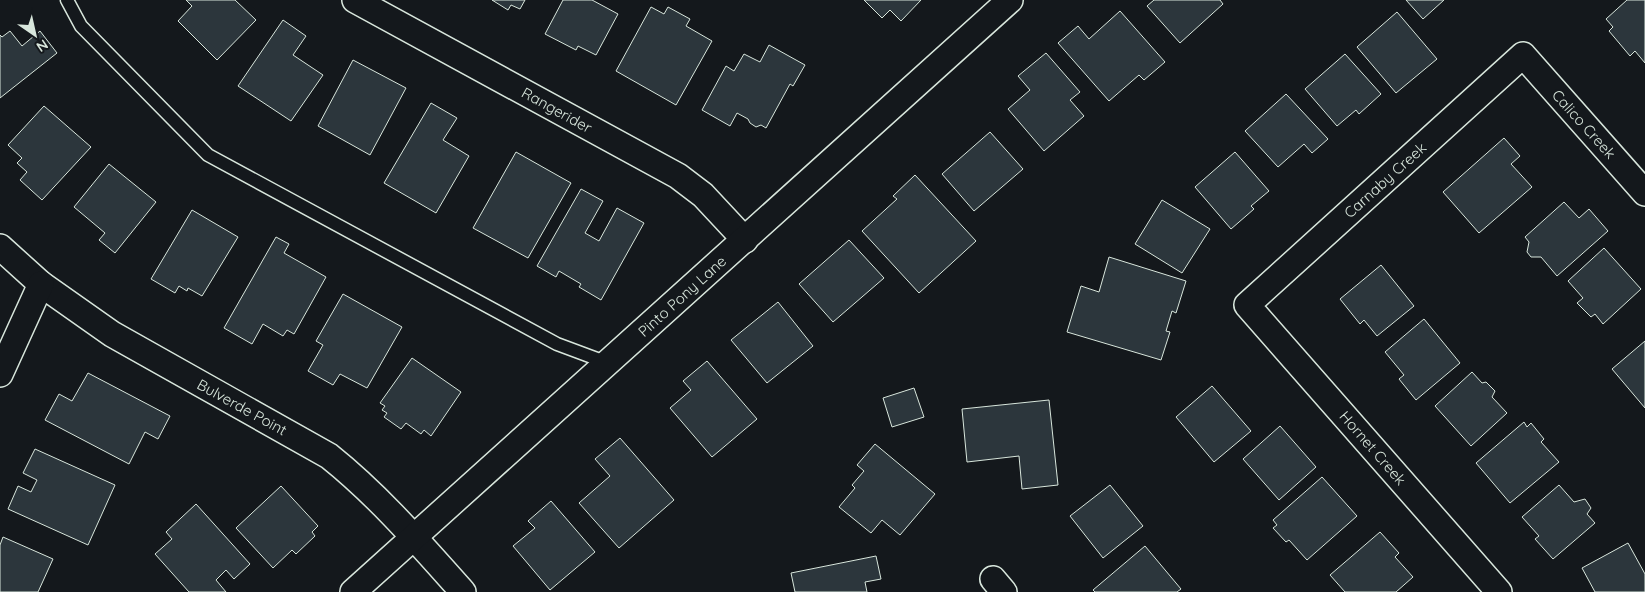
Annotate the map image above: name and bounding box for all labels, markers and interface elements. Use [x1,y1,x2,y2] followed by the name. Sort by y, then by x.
[10,10,60,60] north arrow
[33,35,52,56] text: N
[518,83,596,137] street label: Rangerider
[1548,85,1620,163] street label: Calico Creek
[1340,138,1430,222] street label: Carnaby Creek
[634,251,730,341] street label: Pinto Pony Lane
[194,375,290,439] street label: Bulverde Point
[1336,407,1410,489] street label: Hornet Creek

